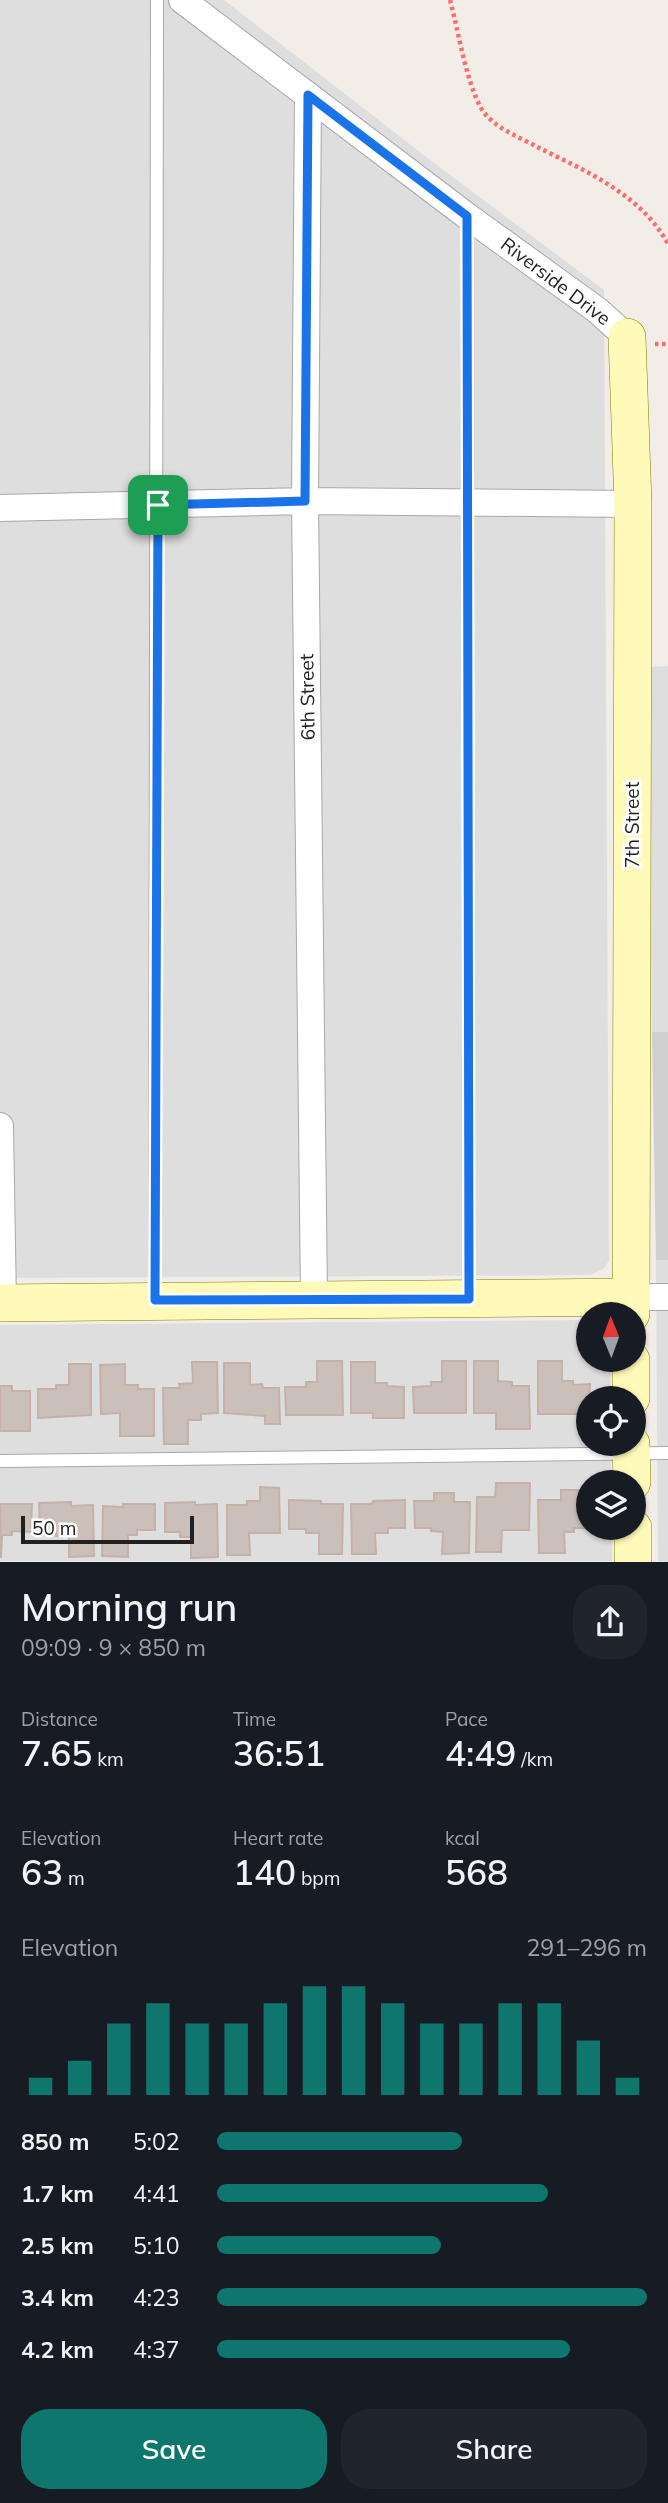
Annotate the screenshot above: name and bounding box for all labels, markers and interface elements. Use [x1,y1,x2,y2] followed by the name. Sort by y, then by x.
[496,232,616,330] street label: Riverside Drive
[128,475,188,535] pin
[139,486,177,524] icon: arrive
[294,653,320,741] street label: 6th Street
[620,781,644,868] street label: 7th Street
[576,1302,646,1372] north arrow
[576,1302,646,1540] map controls
[576,1386,646,1456] button: locate
[576,1470,646,1540] button: layers
[21,1512,194,1544] scale bar
[32,1516,76,1540] text: 50 m
[21,1583,237,1631] text: Morning run
[573,1585,647,1659] button: share
[21,1633,206,1662] text: 09:09 · 9 × 850 m
[21,1707,98,1731] text: Distance
[233,1707,276,1731] text: Time
[445,1707,488,1731] text: Pace
[21,1731,92,1775] text: 7.65
[233,1731,325,1775] text: 36:51
[445,1731,516,1775] text: 4:49
[92,1747,124,1771] text: km
[516,1747,553,1771] text: /km
[21,1826,101,1850] text: Elevation
[233,1826,323,1850] text: Heart rate
[445,1826,480,1850] text: kcal
[21,1850,63,1894] text: 63
[233,1850,296,1894] text: 140
[445,1850,508,1894] text: 568
[63,1866,85,1890] text: m
[296,1866,340,1890] text: bpm
[21,1933,118,1962] text: Elevation
[526,1933,647,1962] text: 291–296 m
[21,2127,89,2156] text: 850 m
[133,2127,180,2156] text: 5:02
[21,2179,94,2208] text: 1.7 km
[133,2179,180,2208] text: 4:41
[21,2231,94,2260] text: 2.5 km
[133,2231,180,2260] text: 5:10
[21,2283,94,2312] text: 3.4 km
[133,2283,180,2312] text: 4:23
[21,2335,94,2364] text: 4.2 km
[133,2335,180,2364] text: 4:37
[21,2409,327,2489] button: Save
[341,2409,647,2489] button: Share

